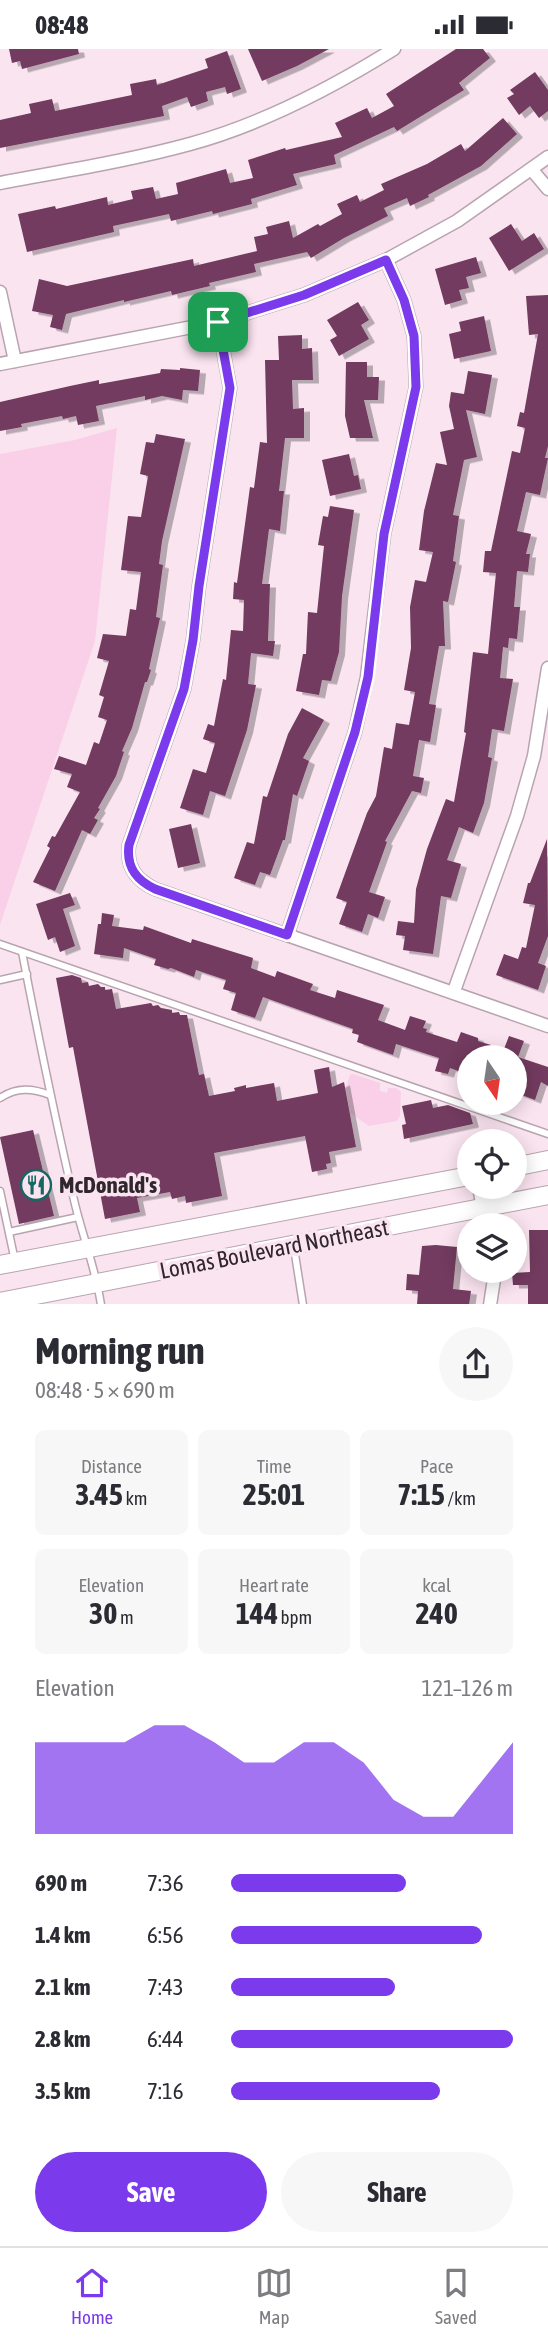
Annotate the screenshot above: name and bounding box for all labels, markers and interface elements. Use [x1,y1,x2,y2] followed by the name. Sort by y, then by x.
[35,10,89,40] text: 08:48
[188,292,248,352] pin
[199,303,237,341] icon: arrive
[457,1045,527,1115] north arrow
[457,1045,527,1283] map controls
[457,1129,527,1199] button: locate
[19,1168,53,1202] restaurant icon: McDonald's
[59,1172,157,1198] place label: McDonald's
[457,1213,527,1283] button: layers
[157,1214,391,1284] street label: Lomas Boulevard Northeast
[439,1327,513,1401] button: share
[35,1329,205,1372] text: Morning run
[35,1377,175,1403] text: 08:48 · 5 × 690 m
[81,1455,142,1477] text: Distance
[257,1455,291,1477] text: Time
[420,1455,453,1477] text: Pace
[75,1477,123,1511] text: 3.45
[243,1477,305,1511] text: 25:01
[397,1477,445,1511] text: 7:15
[123,1487,147,1509] text: km
[445,1487,476,1509] text: /km
[78,1574,144,1596] text: Elevation
[239,1574,309,1596] text: Heart rate
[422,1574,451,1596] text: kcal
[89,1596,117,1630] text: 30
[236,1596,278,1630] text: 144
[416,1596,458,1630] text: 240
[117,1606,134,1628] text: m
[278,1606,312,1628] text: bpm
[35,1675,115,1701] text: Elevation
[422,1675,513,1701] text: 121–126 m
[35,1870,87,1896] text: 690 m
[147,1870,184,1896] text: 7:36
[35,1922,91,1948] text: 1.4 km
[147,1922,184,1948] text: 6:56
[35,1974,91,2000] text: 2.1 km
[147,1974,184,2000] text: 7:43
[35,2026,91,2052] text: 2.8 km
[147,2026,184,2052] text: 6:44
[35,2078,91,2104] text: 3.5 km
[147,2078,184,2104] text: 7:16
[35,2152,267,2232] button: Save
[281,2152,513,2232] button: Share
[71,2264,113,2328] tab: Home
[255,2264,293,2328] tab: Map
[435,2264,477,2328] tab: Saved

